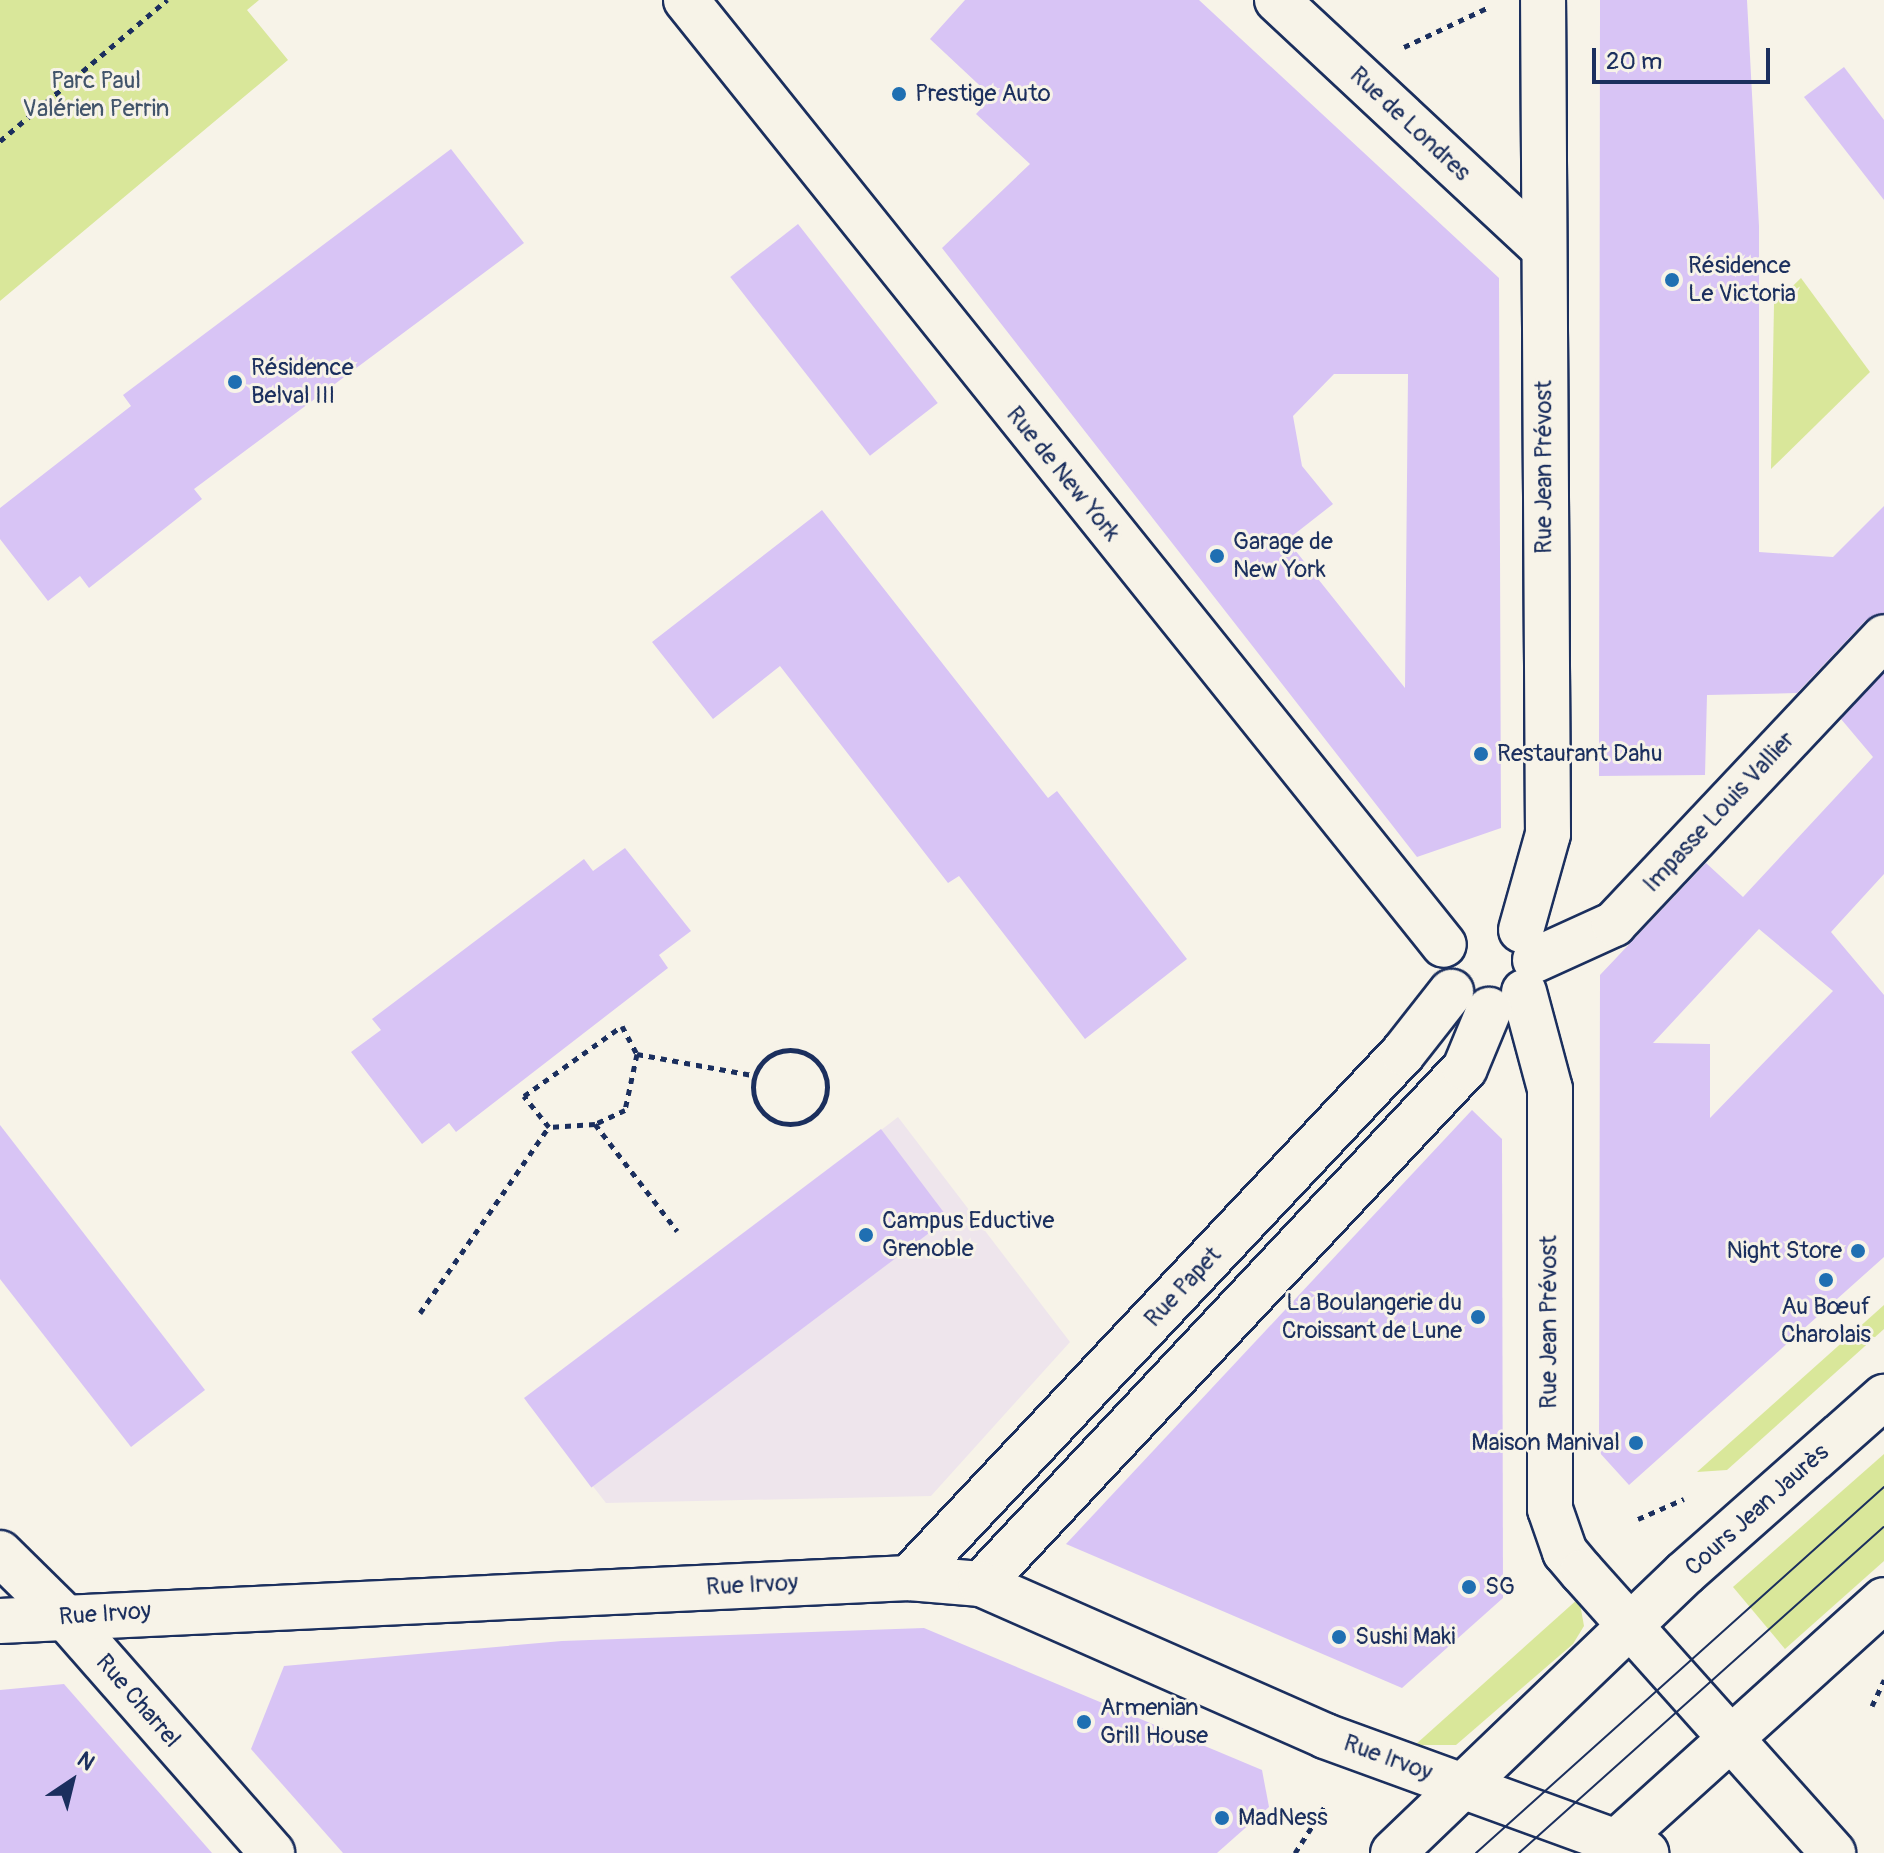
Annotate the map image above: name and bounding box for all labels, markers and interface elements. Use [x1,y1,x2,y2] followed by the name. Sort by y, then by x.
[1596,32,1774,82] scale bar
[1606,47,1662,76] text: 20 m
[1344,61,1476,187] street label: Rue de Londres
[23,67,169,123] park label: Parc Paul Valérien Perrin
[915,80,1051,108] place label: Prestige Auto
[890,85,908,103] marker: Prestige Auto
[1688,252,1796,308] place label: Résidence Le Victoria
[1663,271,1681,289] marker: Résidence Le Victoria
[251,354,354,410] place label: Résidence Belval III
[226,373,244,391] marker: Résidence Belval III
[1530,380,1558,554] street label: Rue Jean Prévost
[1000,401,1126,547] street label: Rue de New York
[1233,528,1333,584] place label: Garage de New York
[1208,547,1226,565] marker: Garage de New York
[1637,726,1801,898] street label: Impasse Louis Vallier
[1497,740,1663,768] place label: Restaurant Dahu
[1472,745,1490,763] marker: Restaurant Dahu
[882,1207,1054,1263] place label: Campus Eductive Grenoble
[857,1226,875,1244] marker: Campus Eductive Grenoble
[1535,1235,1563,1409] street label: Rue Jean Prévost
[1727,1237,1842,1265] place label: Night Store
[1139,1241,1227,1333] street label: Rue Papet
[1849,1242,1867,1260] marker: Night Store
[1817,1271,1835,1289] marker: Au Bœuf Charolais
[1282,1289,1462,1345] place label: La Boulangerie du Croissant de Lune
[1781,1293,1871,1349] place label: Au Bœuf Charolais
[1469,1308,1487,1326] marker: La Boulangerie du Croissant de Lune
[1471,1429,1620,1457] place label: Maison Manival
[1627,1434,1645,1452] marker: Maison Manival
[1679,1438,1835,1582] street label: Cours Jean Jaurès
[705,1568,799,1602] street label: Rue Irvoy
[1485,1573,1515,1601] place label: SG
[1460,1578,1478,1596] marker: SG
[58,1596,152,1632] street label: Rue Irvoy
[1355,1623,1455,1651] place label: Sushi Maki
[1330,1628,1348,1646] marker: Sushi Maki
[90,1648,186,1754] street label: Rue Charrel
[1100,1694,1208,1750] place label: Armenian Grill House
[1075,1713,1093,1731] marker: Armenian Grill House
[1340,1729,1436,1787] street label: Rue Irvoy
[32,1741,112,1821] north arrow
[72,1746,100,1777] text: N
[1238,1804,1328,1832] place label: MadNess
[1213,1809,1231,1827] marker: MadNess

